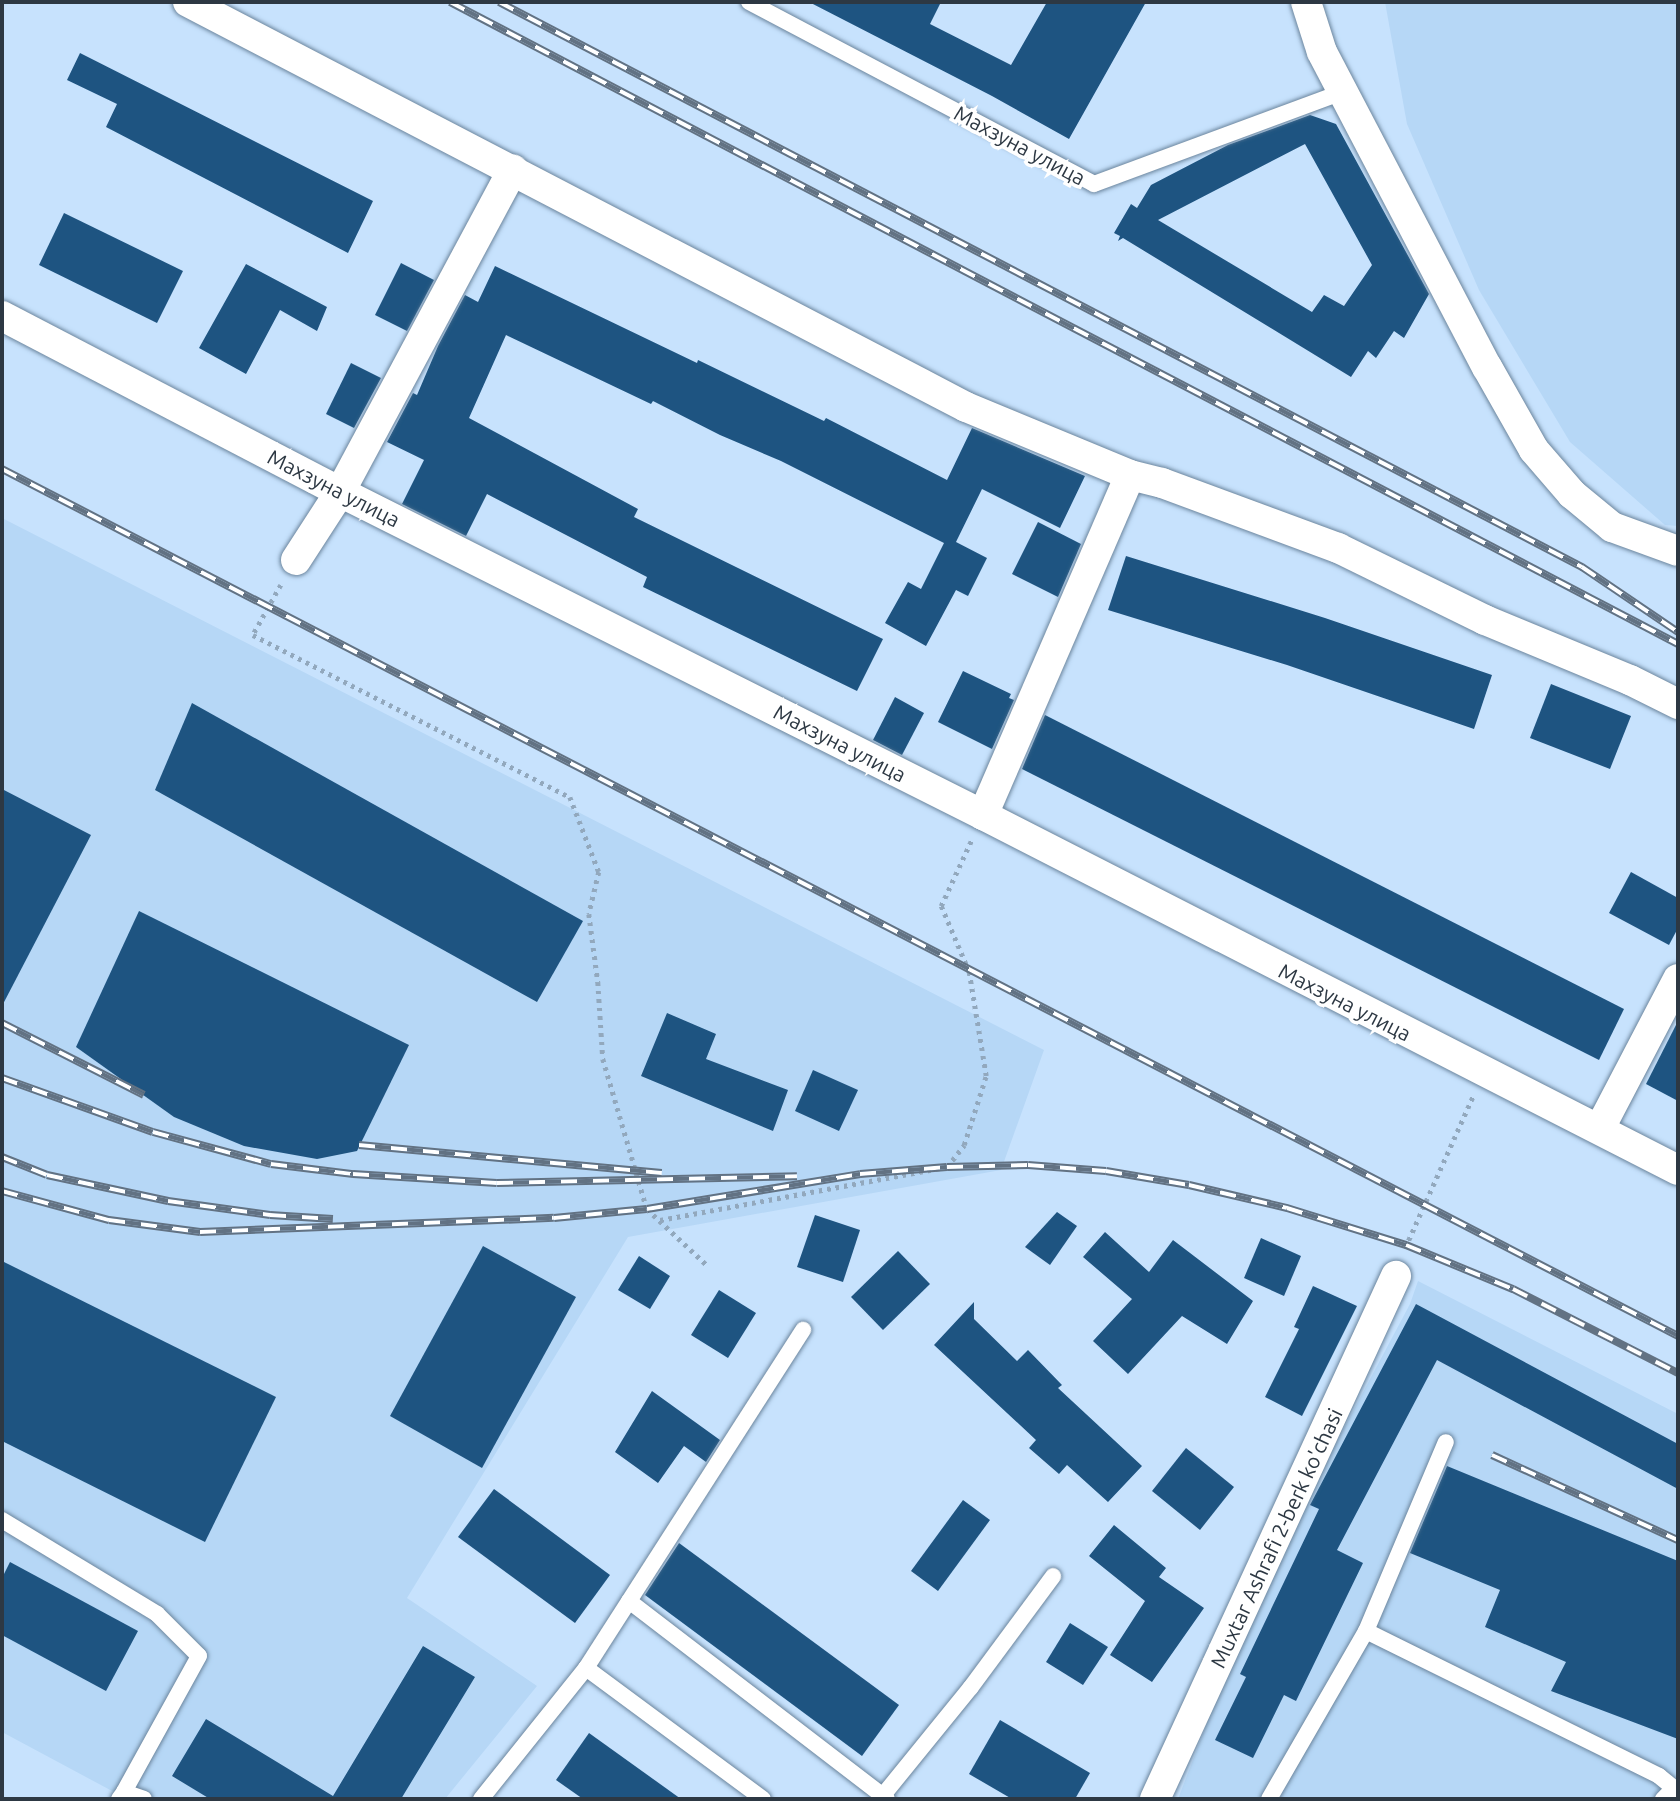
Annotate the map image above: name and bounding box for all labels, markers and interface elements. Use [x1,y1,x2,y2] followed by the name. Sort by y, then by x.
[950,100,1090,190] street label: Махзуна улица
[264,444,404,532] street label: Махзуна улица
[770,699,910,787] street label: Махзуна улица
[1275,958,1415,1046] street label: Махзуна улица
[1205,1404,1347,1672] street label: Muxtar Ashrafi 2-berk ko'chasi

